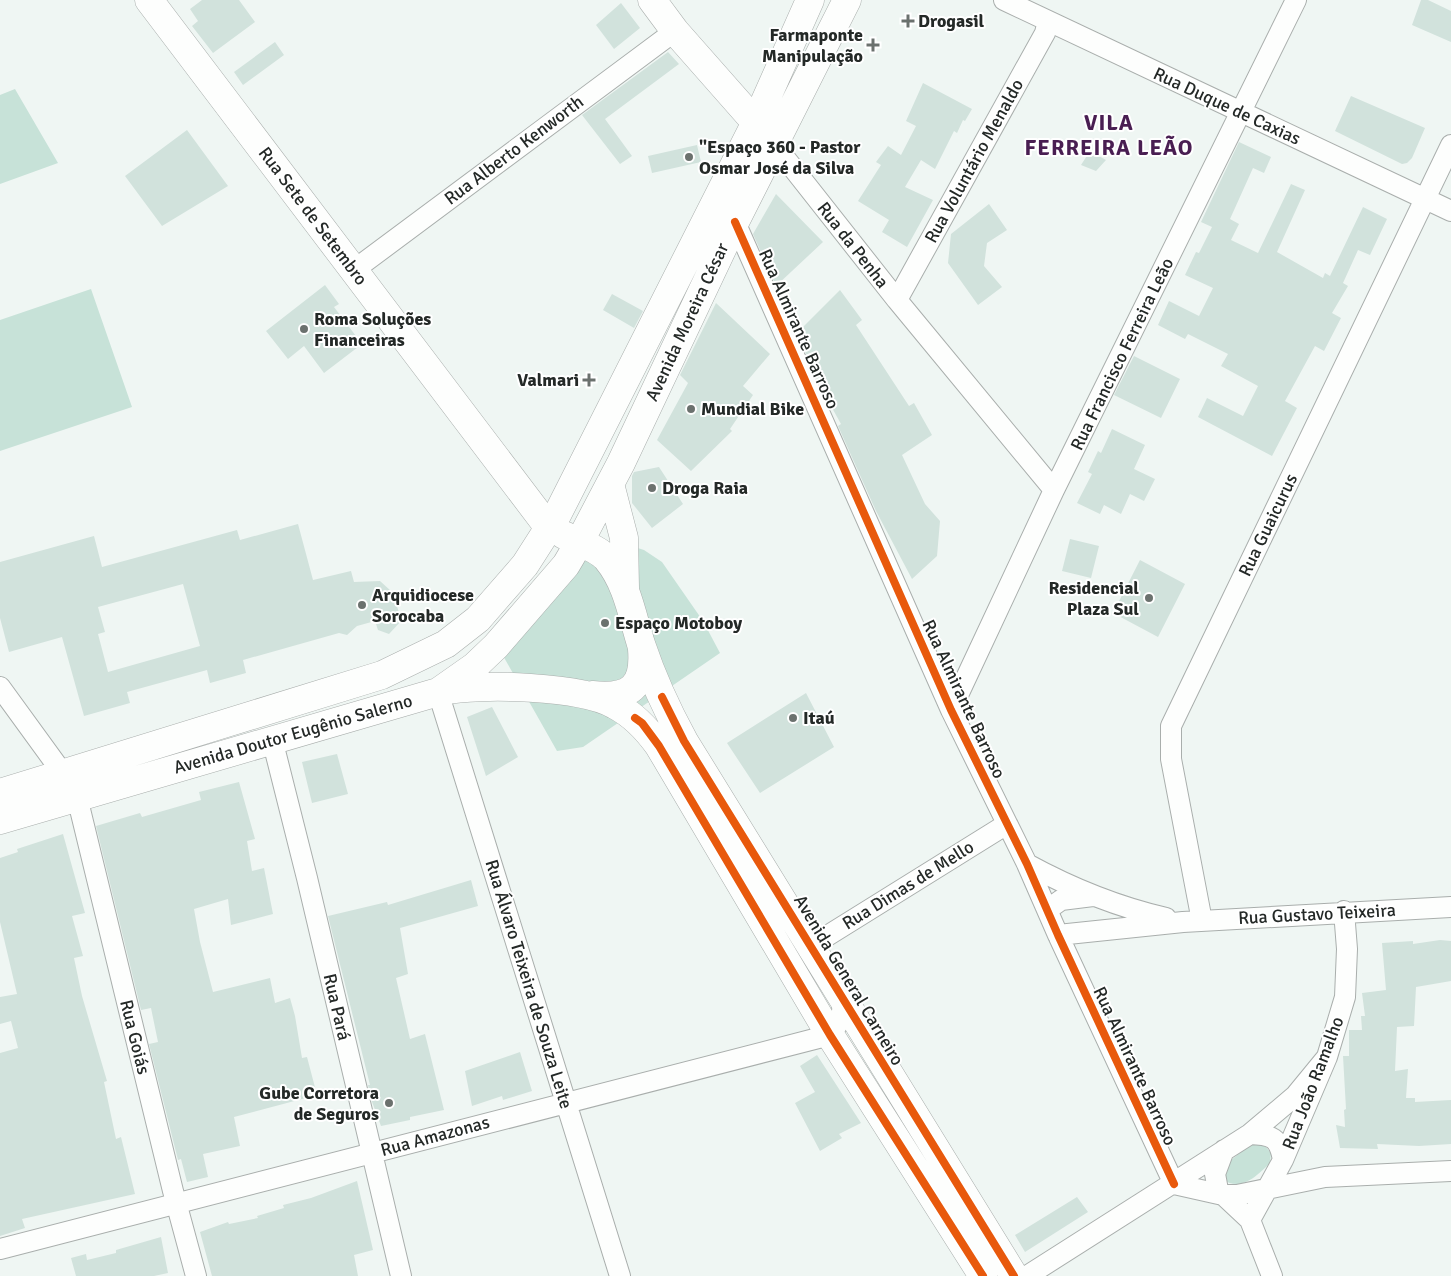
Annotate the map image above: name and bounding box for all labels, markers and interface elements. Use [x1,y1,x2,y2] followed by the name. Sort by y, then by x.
[918,10,985,32] place label: Drogasil
[902,15,914,27] marker: Drogasil
[762,24,863,67] place label: Farmaponte Manipulação
[867,39,879,51] marker: Farmaponte Manipulação
[1150,62,1304,150] street label: Rua Duque de Caxias
[920,75,1028,247] street label: Rua Voluntário Menaldo
[440,90,588,210] street label: Rua Alberto Kenworth
[1025,109,1193,161] district label: VILA FERREIRA LEÃO
[699,136,861,179] place label: "Espaço 360 - Pastor Osmar José da Silva
[254,142,372,290] street label: Rua Sete de Setembro
[683,151,695,163] marker: "Espaço 360 - Pastor Osmar José da Silva
[812,197,894,293] street label: Rua da Penha
[641,239,733,405] street label: Avenida Moreira César
[754,246,844,412] street label: Rua Almirante Barroso
[1066,254,1178,454] street label: Rua Francisco Ferreira Leão
[314,308,431,351] place label: Roma Soluções Financeiras
[298,323,310,335] marker: Roma Soluções Financeiras
[517,369,579,391] place label: Valmari
[583,374,595,386] marker: Valmari
[701,398,804,420] place label: Mundial Bike
[685,403,697,415] marker: Mundial Bike
[1234,470,1302,580] street label: Rua Guaicurus
[662,477,748,499] place label: Droga Raia
[646,482,658,494] marker: Droga Raia
[1048,577,1139,620] place label: Residencial Plaza Sul
[372,584,474,627] place label: Arquidiocese Sorocaba
[1143,592,1155,604] marker: Residencial Plaza Sul
[356,599,368,611] marker: Arquidiocese Sorocaba
[615,612,742,634] place label: Espaço Motoboy
[918,616,1010,782] street label: Rua Almirante Barroso
[599,617,611,629] marker: Espaço Motoboy
[171,689,415,779] street label: Avenida Doutor Eugênio Salerno
[803,707,835,729] place label: Itaú
[787,712,799,724] marker: Itaú
[838,836,978,934] street label: Rua Dimas de Mello
[481,857,577,1111] street label: Rua Álvaro Teixeira de Souza Leite
[789,891,909,1069] street label: Avenida General Carneiro
[1238,899,1396,929] street label: Rua Gustavo Teixeira
[319,971,355,1043] street label: Rua Pará
[1089,983,1181,1149] street label: Rua Almirante Barroso
[115,997,155,1077] street label: Rua Goiás
[1277,1013,1349,1153] street label: Rua João Ramalho
[259,1082,379,1125] place label: Gube Corretora de Seguros
[383,1097,395,1109] marker: Gube Corretora de Seguros
[378,1111,492,1161] street label: Rua Amazonas

